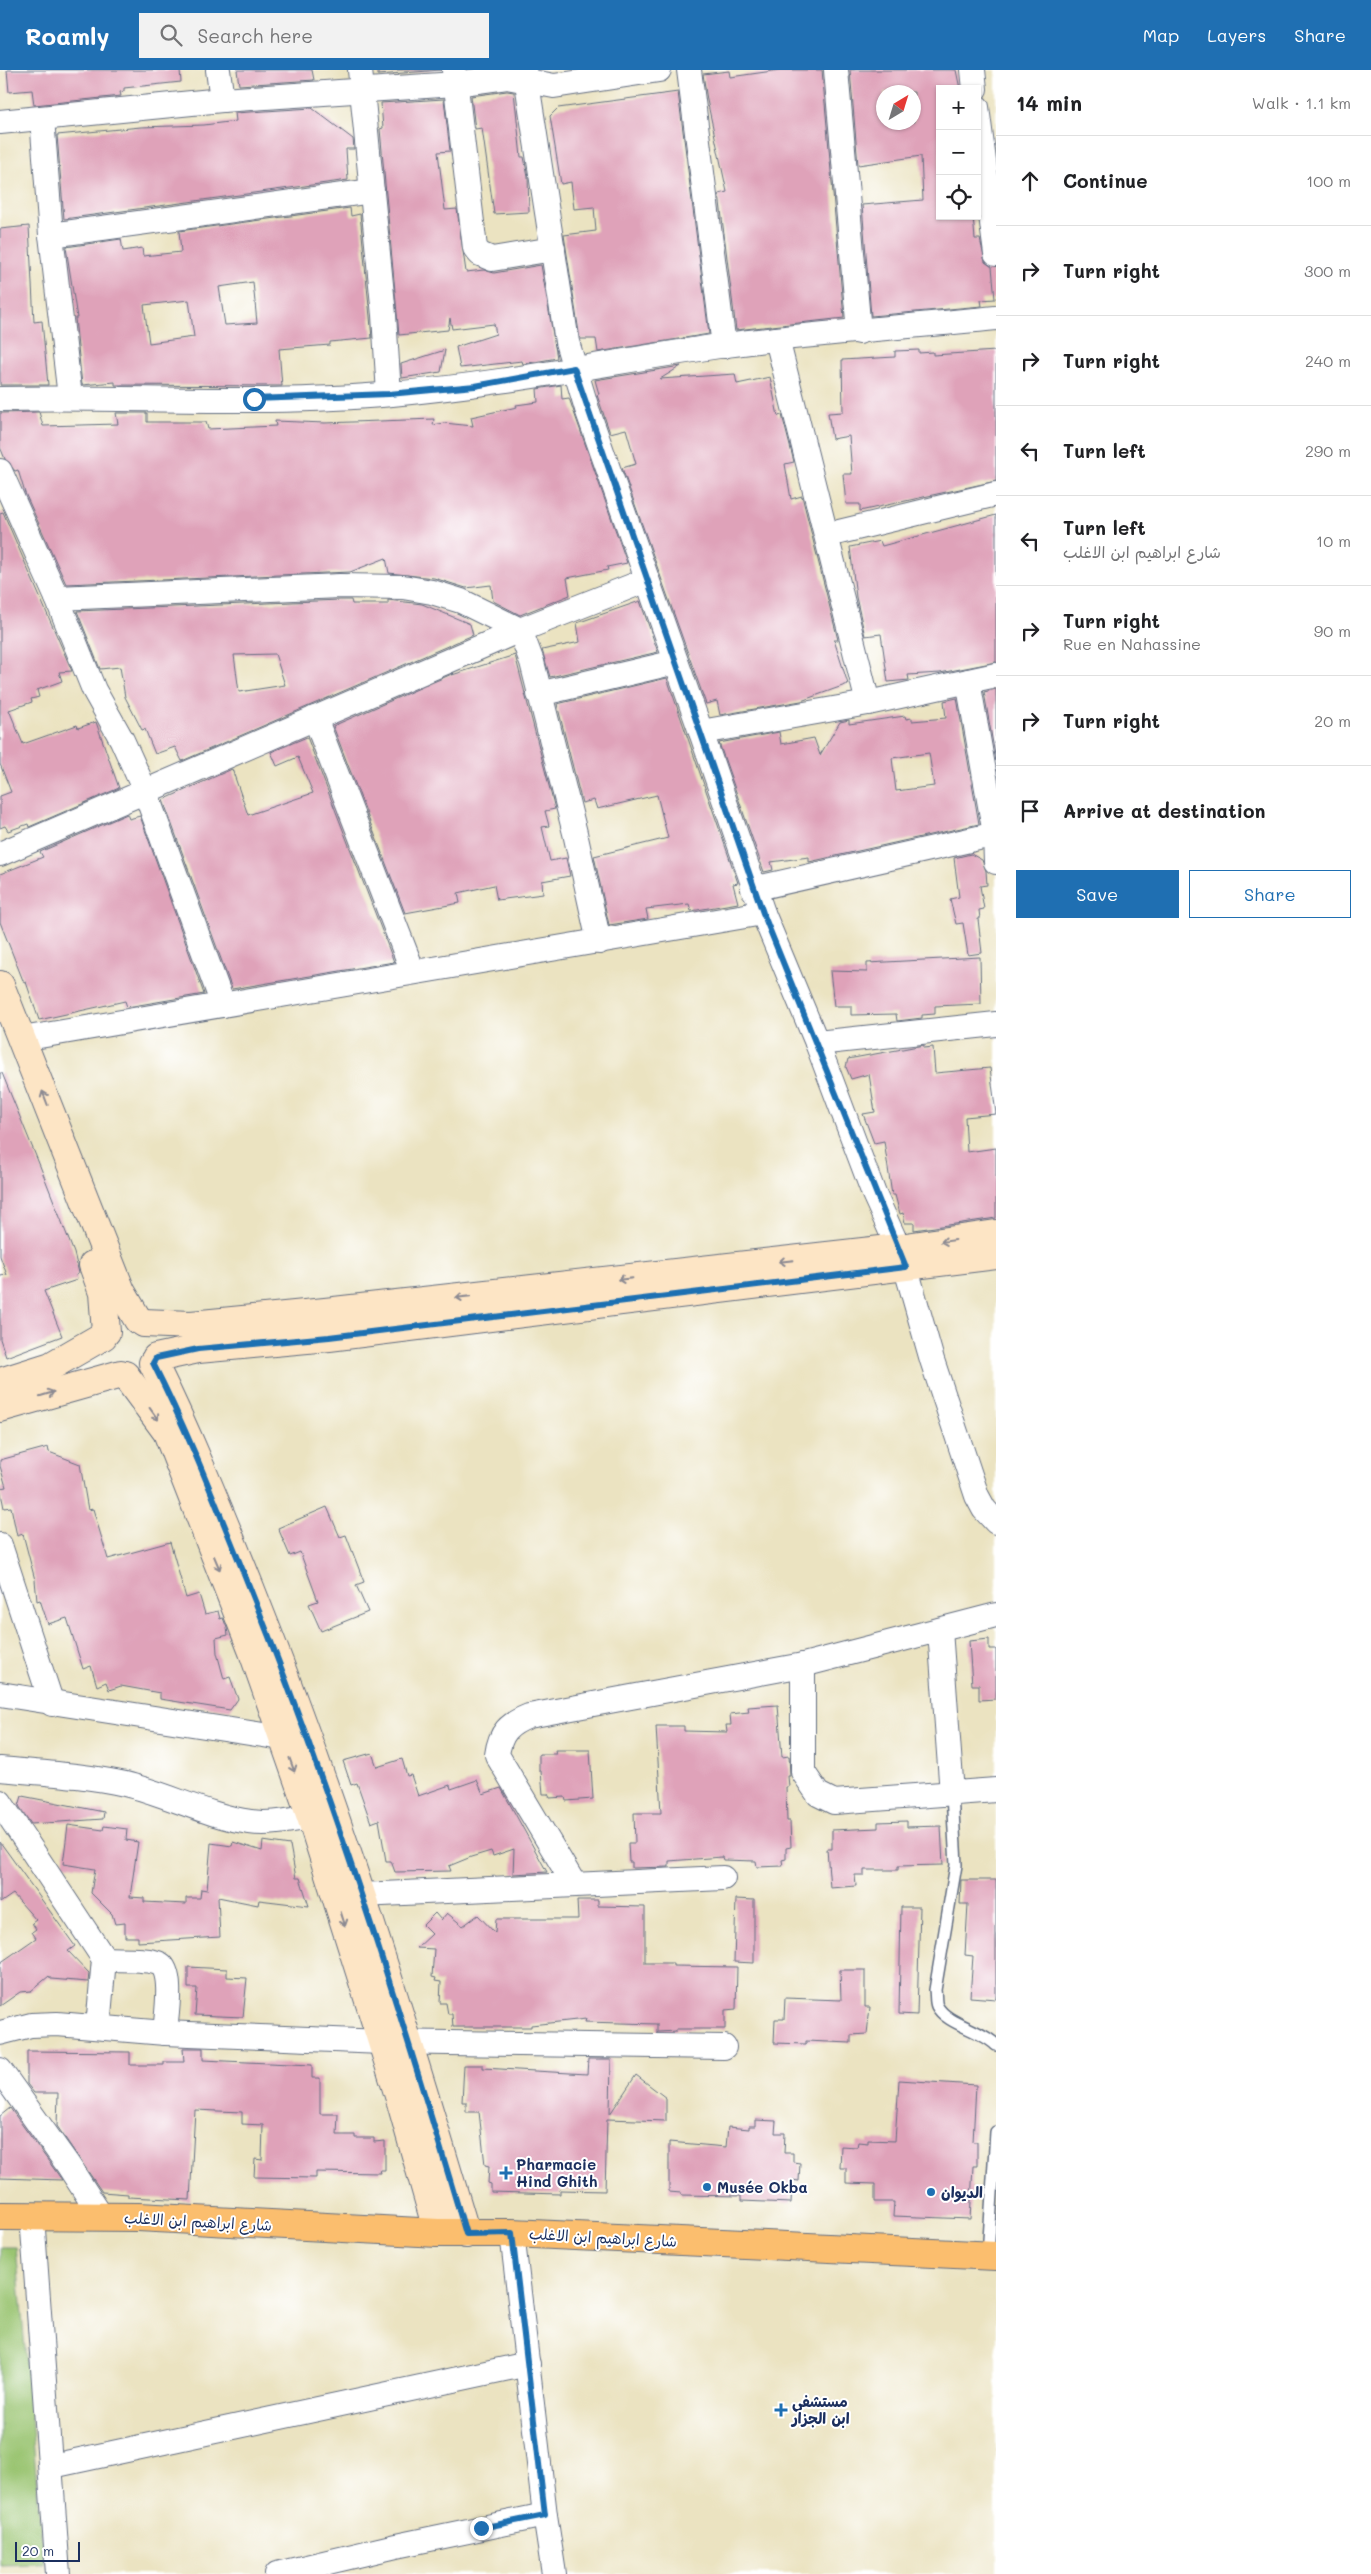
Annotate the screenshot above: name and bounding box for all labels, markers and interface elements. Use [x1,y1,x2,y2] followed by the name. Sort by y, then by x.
[139,13,489,58] search box
[25,20,109,51] text: Roamly
[157,21,185,49] icon: search
[197,23,313,48] text: Search here
[1143,23,1179,47] text: Map
[1207,23,1266,47] text: Layers
[1294,23,1346,47] text: Share
[876,85,921,130] north arrow
[936,85,981,220] map controls
[936,85,981,130] button: +
[1016,89,1082,116] text: 14 min
[1252,92,1351,113] text: Walk · 1.1 km
[936,130,981,175] button: −
[1016,167,1044,195] icon: ahead
[1063,168,1148,193] text: Continue
[1306,170,1351,191] text: 100 m
[936,175,981,220] button: locate
[1016,257,1044,285] icon: right
[1063,258,1160,283] text: Turn right
[1304,260,1351,281] text: 300 m
[1016,347,1044,375] icon: right
[1063,348,1160,373] text: Turn right
[1305,350,1351,371] text: 240 m
[243,388,266,411] route start
[1016,437,1044,465] icon: left
[1063,438,1146,463] text: Turn left
[1305,440,1351,461] text: 290 m
[1063,515,1146,540] text: Turn left
[1016,527,1044,555] icon: left
[1316,530,1351,551] text: 10 m
[1063,541,1221,562] text: شارع ابراهيم ابن الاغلب
[1063,608,1160,633] text: Turn right
[1016,617,1044,645] icon: right
[1314,620,1351,641] text: 90 m
[1063,633,1201,654] text: Rue en Nahassine
[1016,707,1044,735] icon: right
[1063,708,1160,733] text: Turn right
[1314,710,1351,731] text: 20 m
[1016,797,1044,825] icon: arrive
[1063,798,1266,823] text: Arrive at destination
[1016,870,1179,918] button: Save
[1189,870,1351,918] button: Share
[40,1091,50,1106] one-way arrow
[940,1236,956,1246] one-way arrow
[779,1256,795,1266] one-way arrow
[617,1274,633,1284] one-way arrow
[456,1292,472,1302] one-way arrow
[38,1389,54,1398] one-way arrow
[149,1407,159,1421] one-way arrow
[213,1555,223,1570] one-way arrow
[288,1757,297,1772] one-way arrow
[339,1911,348,1926] one-way arrow
[516,2154,598,2191] place label: Pharmacie Hind Ghith
[500,2167,512,2179] marker: Pharmacie Hind Ghith
[717,2177,808,2197] place label: Musée Okba
[701,2181,713,2193] marker: Musée Okba
[941,2182,983,2203] place label: الديوان
[925,2186,937,2198] marker: الديوان
[123,2207,272,2238] street label: شارع ابراهيم ابن الاغلب
[528,2223,677,2254] street label: شارع ابراهيم ابن الاغلب
[790,2391,850,2428] place label: مستشفى ابن الجزار
[774,2403,788,2417] marker: مستشفى ابن الجزار
[470,2517,493,2540] route end
[15,2539,80,2562] scale bar
[22,2541,54,2560] text: 20 m

